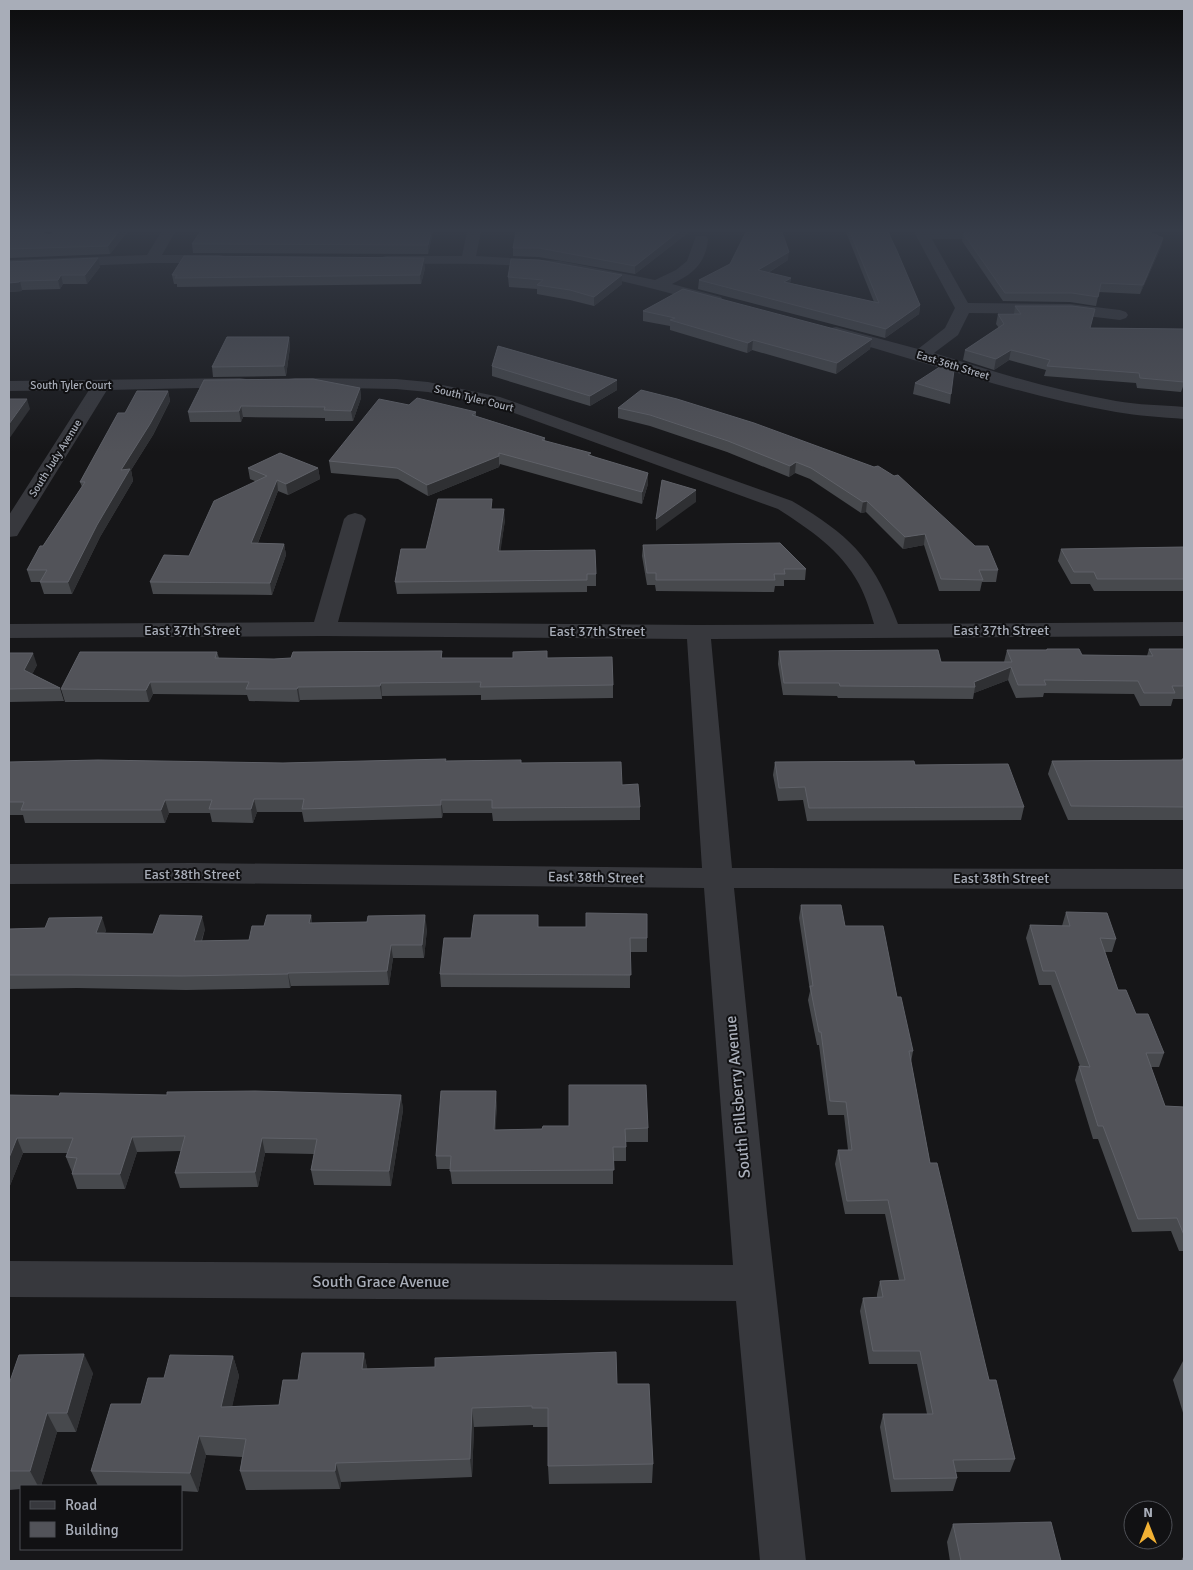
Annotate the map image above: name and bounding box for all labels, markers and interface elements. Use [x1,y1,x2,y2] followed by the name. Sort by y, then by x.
[915,348,991,383] street label: East 36th Street
[30,379,112,392] street label: South Tyler Court
[433,382,515,415] street label: South Tyler Court
[26,417,84,499] street label: South Judy Avenue
[144,622,240,639] street label: East 37th Street
[953,622,1049,639] street label: East 37th Street
[549,623,645,640] street label: East 37th Street
[144,866,240,883] street label: East 38th Street
[548,868,644,887] street label: East 38th Street
[953,870,1049,887] street label: East 38th Street
[721,1015,755,1179] street label: South Pillsberry Avenue
[313,1272,449,1292] street label: South Grace Avenue
[20,1485,182,1550] legend
[65,1496,97,1514] text: Road
[1123,1500,1173,1550] north arrow
[1143,1504,1153,1521] text: N
[65,1521,119,1539] text: Building

